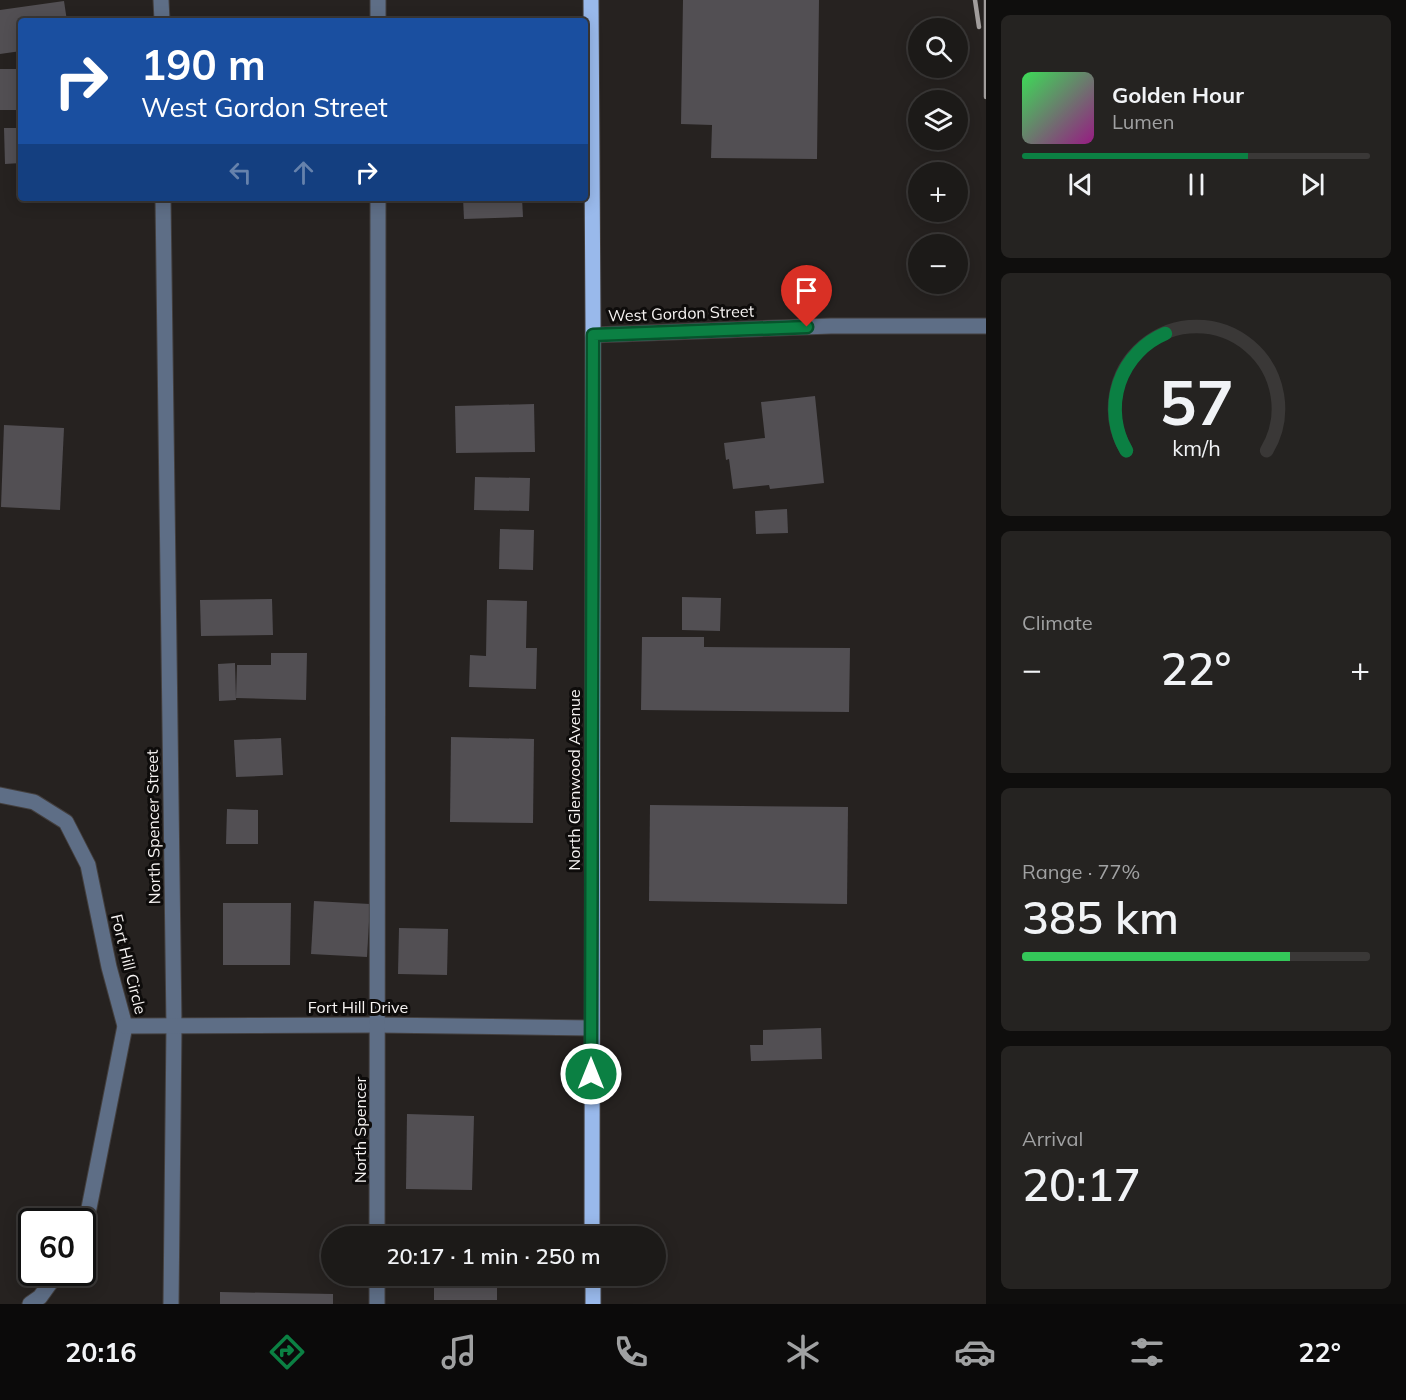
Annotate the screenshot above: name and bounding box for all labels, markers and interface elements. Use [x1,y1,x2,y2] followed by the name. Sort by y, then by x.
[908,18,968,294] map controls
[908,18,968,78] button: search
[141,38,266,91] text: 190 m
[42,42,120,120] icon: right
[1112,81,1244,109] text: Golden Hour
[141,90,388,124] text: West Gordon Street
[908,90,968,150] button: layers
[1112,109,1174,134] text: Lumen
[224,156,257,189] icon: left
[287,156,320,189] icon: ahead
[350,156,383,189] icon: right
[908,162,968,222] button: +
[1064,168,1097,201] icon: previous
[1180,168,1213,201] icon: pause
[1296,168,1329,201] icon: next
[908,234,968,294] button: −
[781,265,832,327] pin
[790,274,823,307] icon: arrive
[608,300,755,326] street label: West Gordon Street
[1159,362,1233,441] text: 57
[1172,435,1220,462] text: km/h
[1022,610,1093,635] text: Climate
[1161,640,1231,696] text: 22°
[1022,648,1042,689] text: −
[1350,648,1370,689] text: +
[564,689,584,871] street label: North Glenwood Avenue
[142,749,164,905] street label: North Spencer Street
[1022,859,1140,884] text: Range · 77%
[1022,889,1179,945] text: 385 km
[107,912,151,1016] street label: Fort Hill Circle
[308,997,408,1017] street label: Fort Hill Drive
[559,1042,623,1106] position arrow
[350,1077,370,1183] street label: North Spencer
[1022,1126,1083,1151] text: Arrival
[1022,1156,1141,1212] text: 20:17
[18,1208,96,1286] speed limit sign: 60
[386,1242,601,1270] text: 20:17 · 1 min · 250 m
[266,1331,308,1373] icon: directions
[438,1331,480,1373] icon: music
[610,1331,652,1373] icon: phone
[782,1331,824,1373] icon: climate
[954,1331,996,1373] icon: car
[1126,1331,1168,1373] icon: filters
[65,1335,136,1369] text: 20:16
[1298,1335,1341,1369] text: 22°

